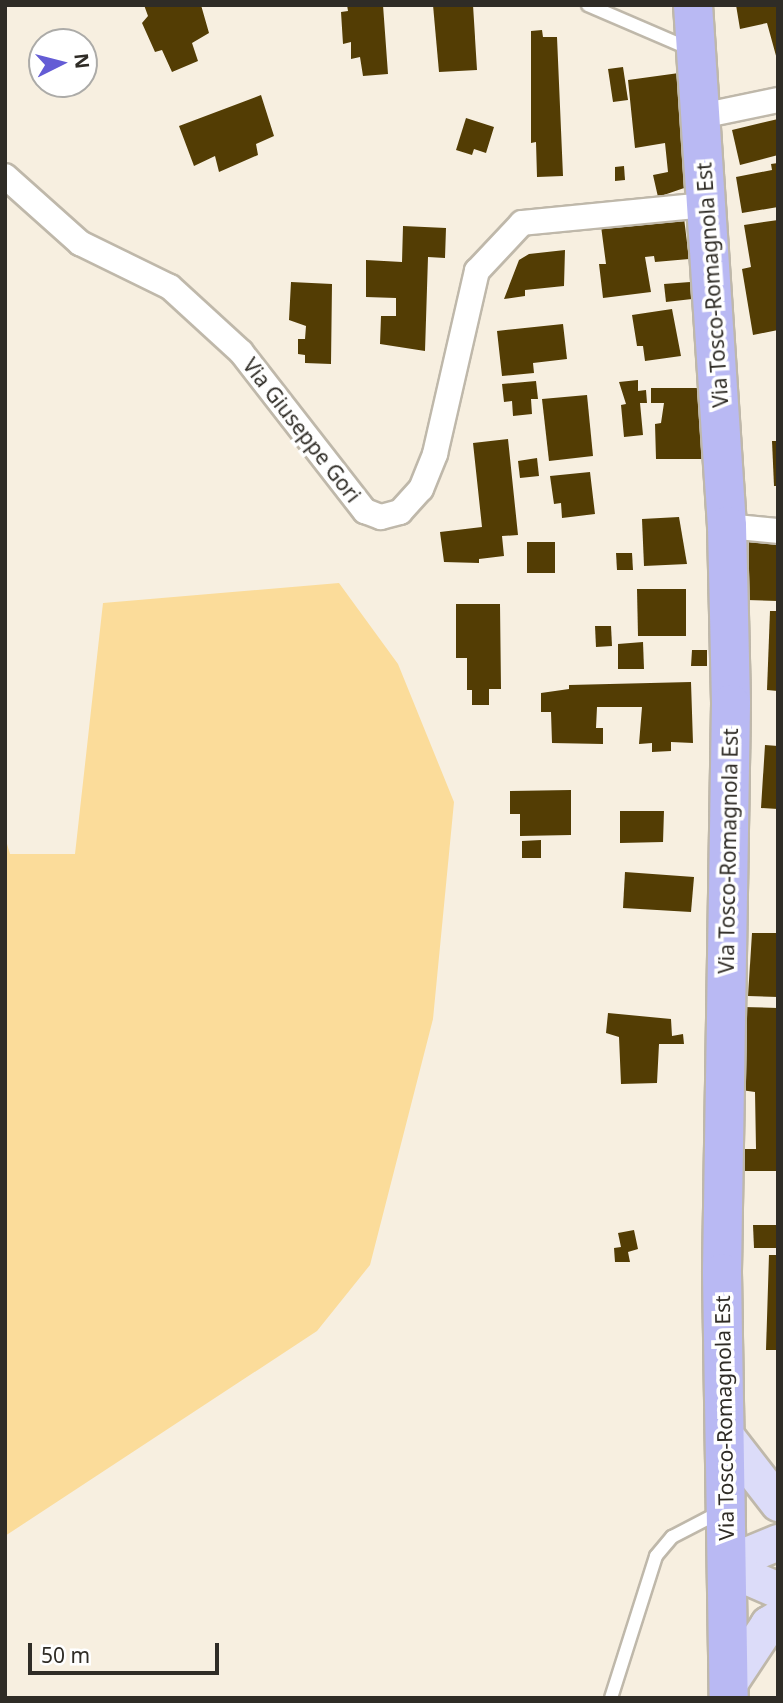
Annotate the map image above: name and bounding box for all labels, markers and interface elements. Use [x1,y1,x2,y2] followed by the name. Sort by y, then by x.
[28,28,98,98] north arrow
[68,52,96,70] text: N
[691,162,733,408] street label: Via Tosco-Romagnola Est
[238,353,366,507] street label: Via Giuseppe Gori
[713,728,743,974] street label: Via Tosco-Romagnola Est
[709,1295,739,1541] street label: Via Tosco-Romagnola Est
[32,1630,222,1674] scale bar
[41,1641,90,1669] text: 50 m

